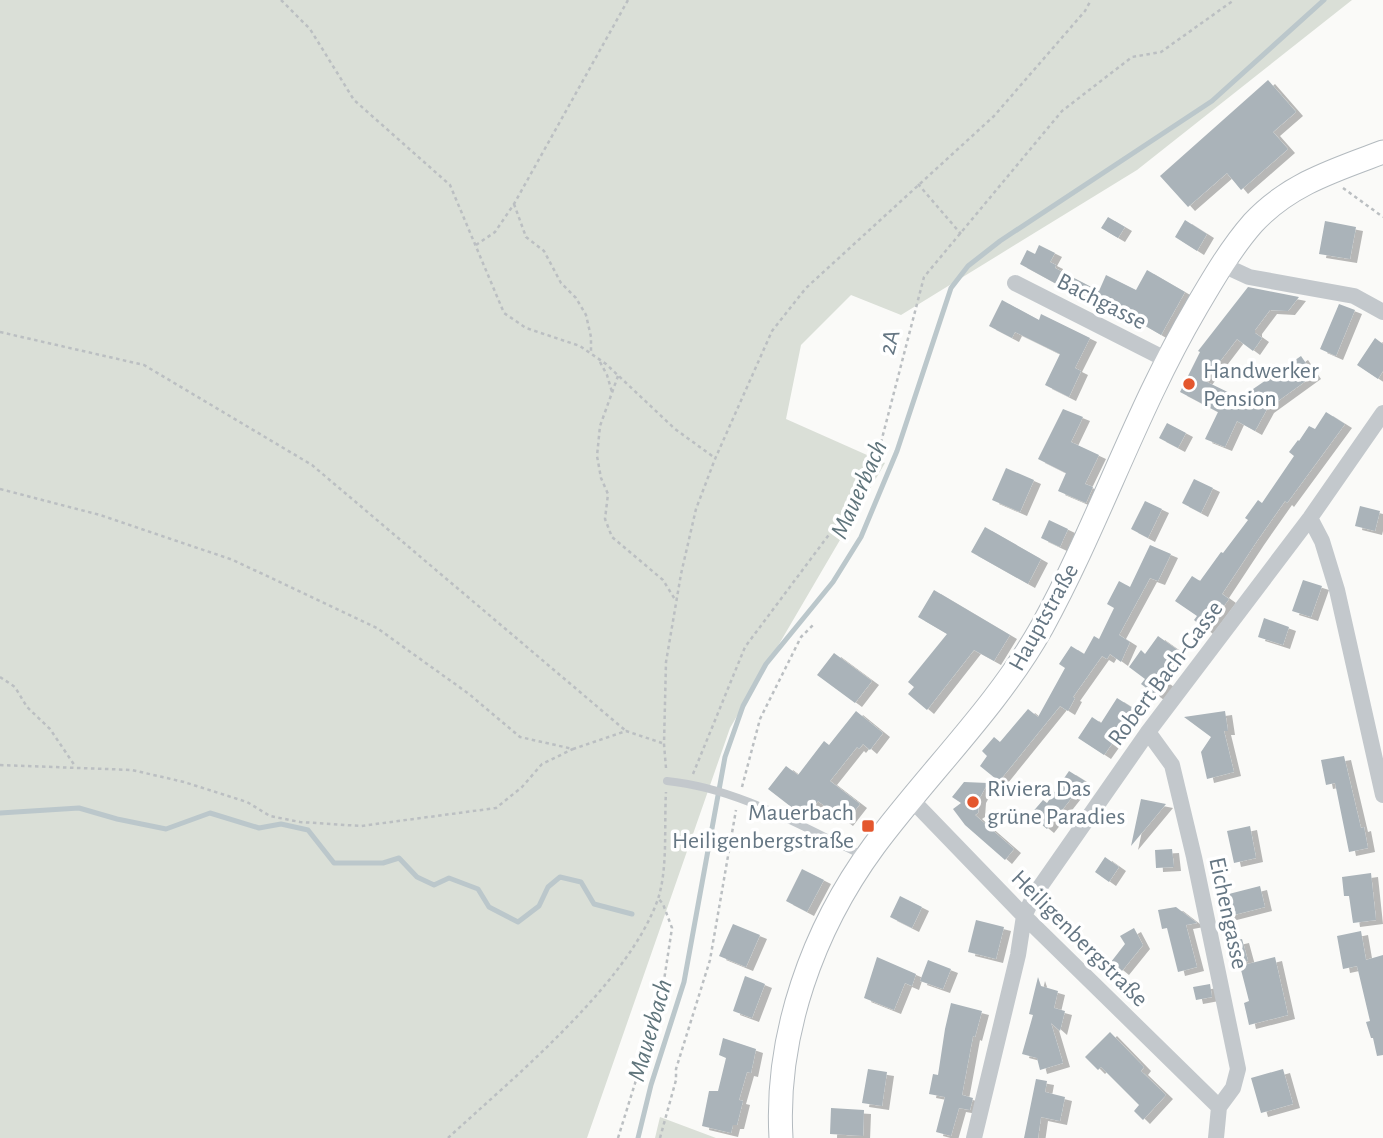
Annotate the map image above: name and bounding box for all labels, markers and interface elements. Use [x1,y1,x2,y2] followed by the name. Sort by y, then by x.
[1053,269,1150,335] street label: Bachgasse
[875,327,905,357] street label: 2A
[1203,359,1319,411] place label: Handwerker Pension
[1181,376,1197,392] marker: Handwerker Pension
[826,436,892,543] water label: Mauerbach
[1005,560,1083,675] street label: Hauptstraße
[1104,597,1228,750] street label: Robert Bach-Gasse
[987,777,1125,829] place label: Riviera Das grüne Paradies
[965,794,981,810] marker: Riviera Das grüne Paradies
[672,801,854,853] place label: Mauerbach Heiligenbergstraße
[860,818,876,834] marker: Mauerbach Heiligenbergstraße
[1204,855,1252,971] street label: Eichengasse
[1006,866,1152,1012] street label: Heiligenbergstraße
[623,976,677,1084] water label: Mauerbach

